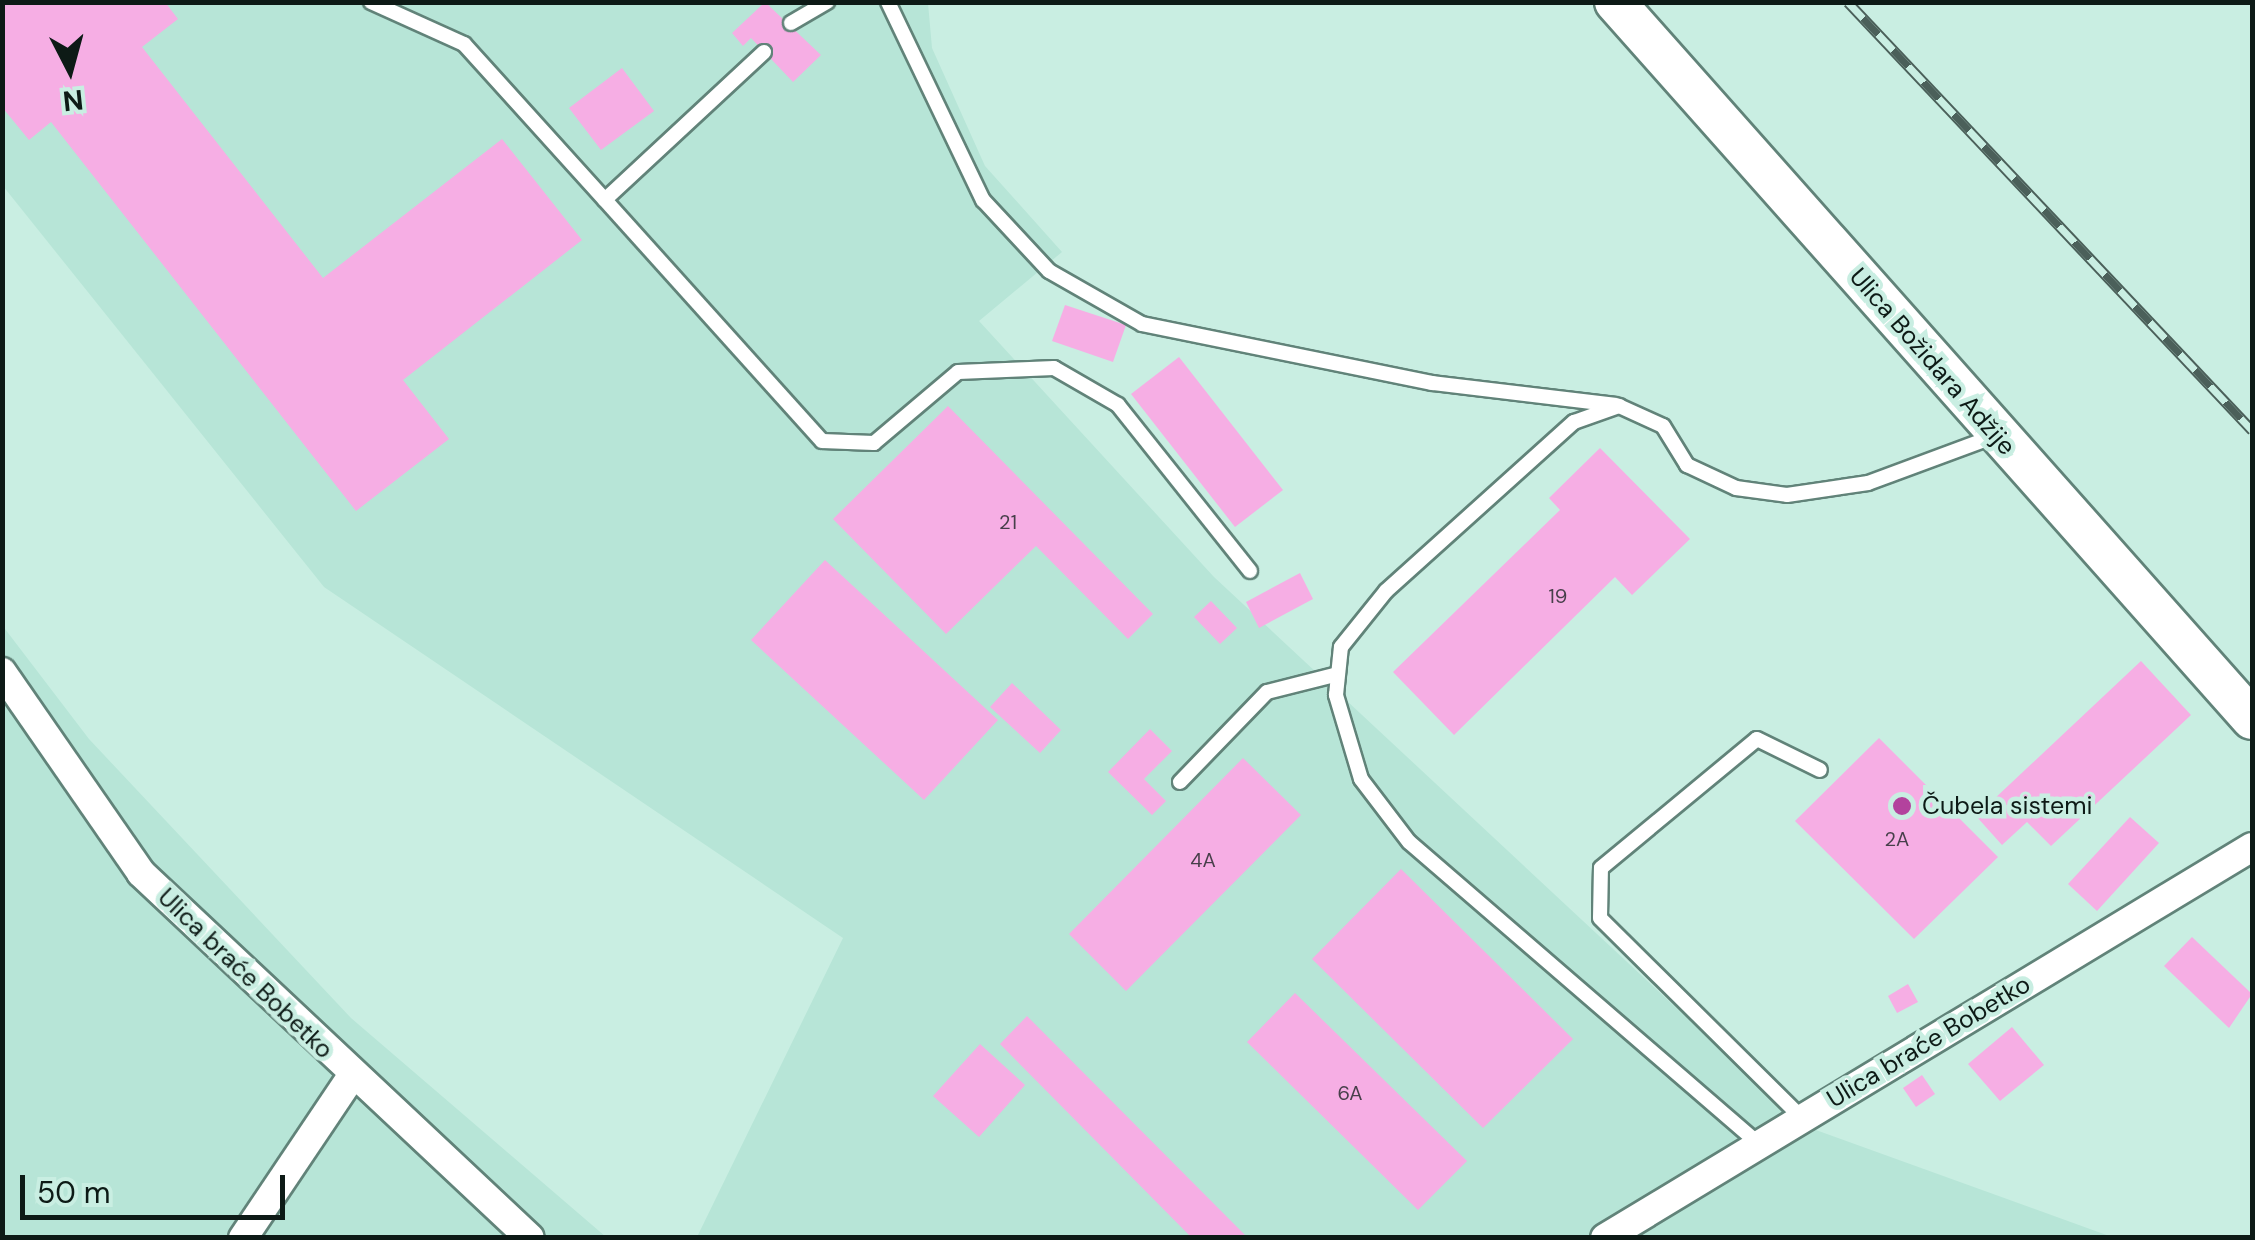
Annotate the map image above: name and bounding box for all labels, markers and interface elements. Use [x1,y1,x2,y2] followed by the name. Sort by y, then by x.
[20,20,120,120] north arrow
[61,81,85,120] text: N
[1843,262,2021,462] street label: Ulica Božidara Adžije
[999,510,1017,534] house number: 21
[1549,584,1567,608] house number: 19
[1922,791,2092,821] place label: Čubela sistemi
[1891,795,1913,817] marker: Čubela sistemi
[1885,827,1909,851] house number: 2A
[1190,848,1216,872] house number: 4A
[151,883,339,1065] street label: Ulica braće Bobetko
[1822,969,2036,1115] street label: Ulica braće Bobetko
[1337,1081,1363,1105] house number: 6A
[25,1155,290,1217] scale bar
[37,1173,111,1212] text: 50 m

